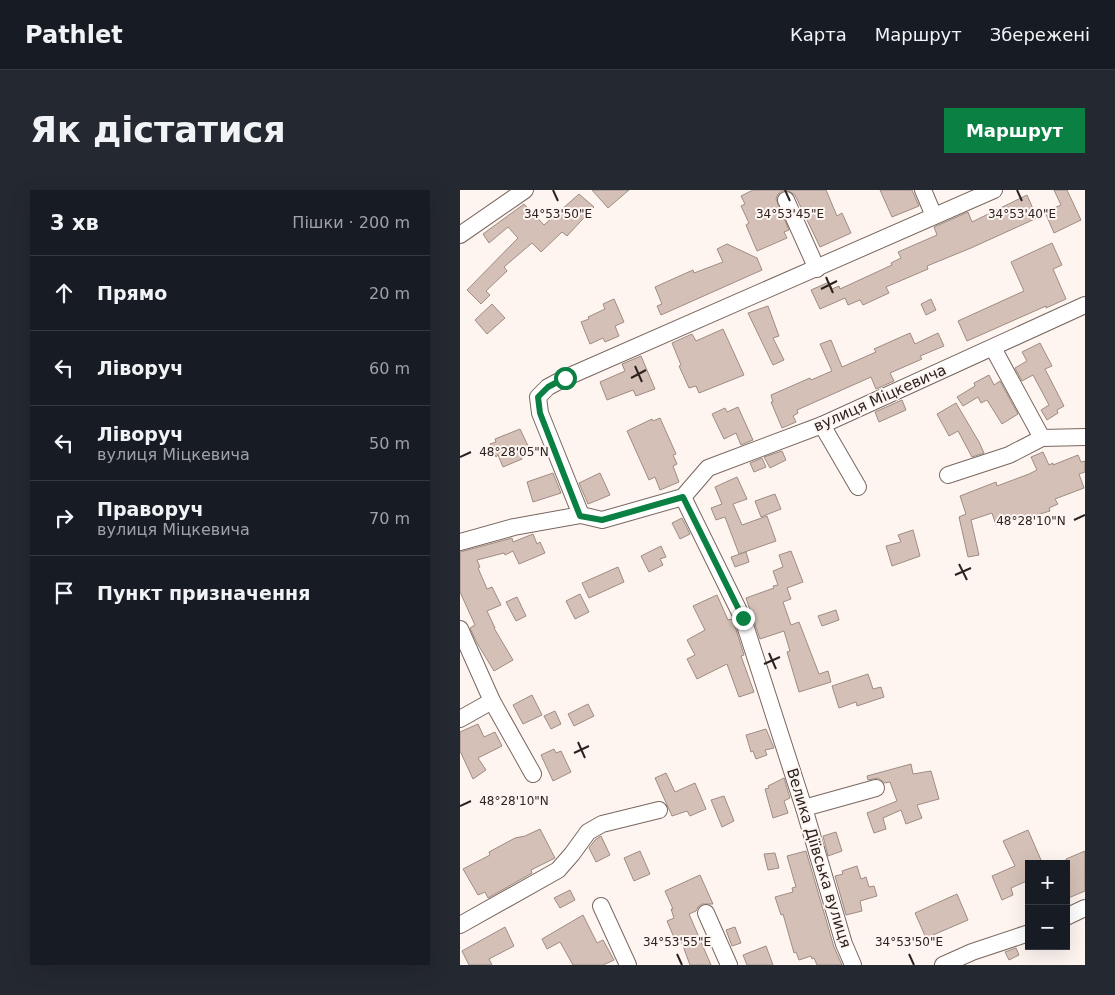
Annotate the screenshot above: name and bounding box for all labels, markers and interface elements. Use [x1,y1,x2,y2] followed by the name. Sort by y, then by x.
[25,21,123,49] text: Pathlet
[790,24,847,45] text: Карта
[875,24,962,45] text: Маршрут
[990,24,1090,45] text: Збережені
[944,108,1085,153] button: Маршрут
[30,110,286,150] text: Як дістатися
[524,207,592,221] text: 34°53'50"E
[756,207,824,221] text: 34°53'45"E
[988,207,1056,221] text: 34°53'40"E
[50,211,99,235] text: 3 хв
[292,213,410,232] text: Пішки · 200 m
[50,279,78,307] icon: ahead
[97,282,167,304] text: Прямо
[369,284,410,303] text: 20 m
[50,354,78,382] icon: left
[97,357,183,379] text: Ліворуч
[369,359,410,378] text: 60 m
[811,361,949,435] street label: вулиця Міцкевича
[554,367,577,390] route start
[97,423,183,445] text: Ліворуч
[50,429,78,457] icon: left
[369,434,410,453] text: 50 m
[97,445,250,464] text: вулиця Міцкевича
[479,445,549,459] text: 48°28'05"N
[97,498,203,520] text: Праворуч
[50,504,78,532] icon: right
[369,509,410,528] text: 70 m
[996,514,1066,528] text: 48°28'10"N
[97,520,250,539] text: вулиця Міцкевича
[50,579,78,607] icon: arrive
[97,582,310,604] text: Пункт призначення
[732,607,755,630] route end
[783,766,855,950] street label: Велика Діївська вулиця
[479,794,549,808] text: 48°28'10"N
[1025,860,1070,950] map controls
[1025,860,1070,905] button: +
[1025,905,1070,950] button: −
[643,935,711,949] text: 34°53'55"E
[875,935,943,949] text: 34°53'50"E

